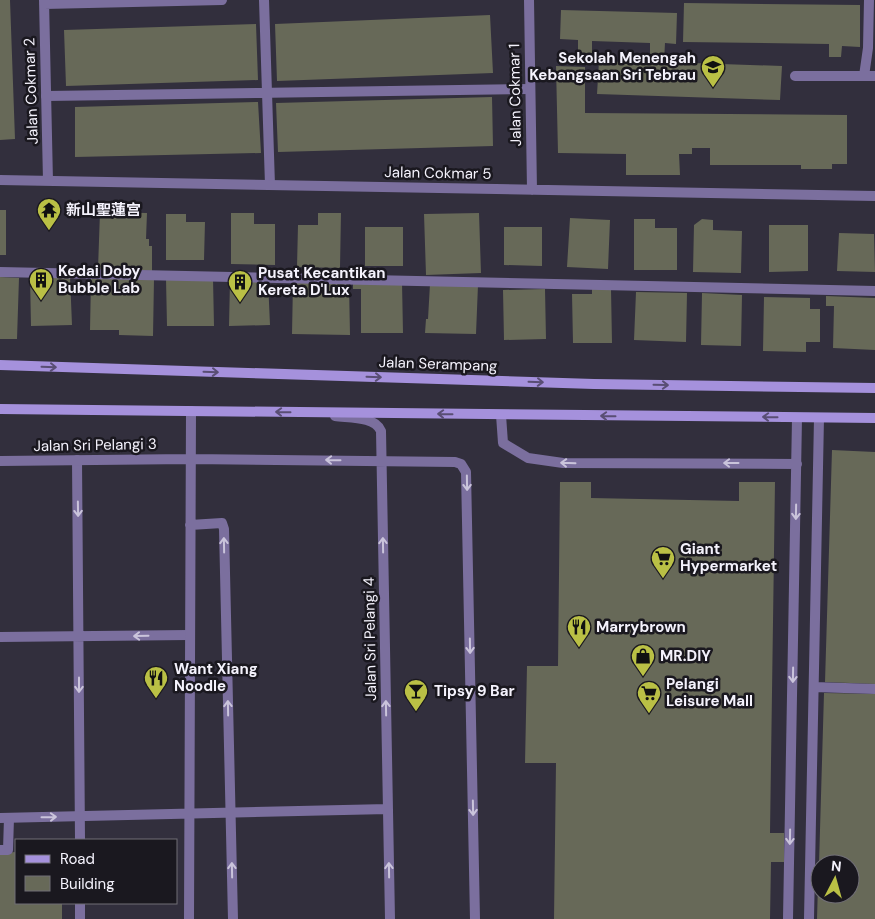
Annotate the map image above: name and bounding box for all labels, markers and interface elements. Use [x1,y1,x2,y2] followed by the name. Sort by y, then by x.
[19,37,43,145] street label: Jalan Cokmar 2
[504,43,526,147] street label: Jalan Cokmar 1
[529,48,696,85] place label: Sekolah Menengah Kebangsaan Sri Tebrau
[700,54,726,88] school or university icon: Sekolah Menengah Kebangsaan Sri Tebrau
[384,162,492,184] street label: Jalan Cokmar 5
[36,197,62,231] temple icon: 新山聖蓮宫
[66,200,141,220] place label: 新山聖蓮宫
[58,261,140,298] place label: Kedai Doby Bubble Lab
[258,263,386,300] place label: Pusat Kecantikan Kereta D'Lux
[28,267,54,301] building icon: Kedai Doby Bubble Lab
[227,269,253,303] building icon: Pusat Kecantikan Kereta D'Lux
[378,352,498,376] street label: Jalan Serampang
[40,362,56,372] one-way arrow
[202,367,219,377] one-way arrow
[365,372,381,382] one-way arrow
[528,378,544,387] one-way arrow
[652,380,668,390] one-way arrow
[275,407,292,417] one-way arrow
[438,409,454,419] one-way arrow
[600,411,616,421] one-way arrow
[763,412,779,422] one-way arrow
[33,434,157,456] street label: Jalan Sri Pelangi 3
[325,455,341,465] one-way arrow
[561,458,577,468] one-way arrow
[723,459,739,468] one-way arrow
[462,475,471,491] one-way arrow
[73,500,83,517] one-way arrow
[791,504,801,520] one-way arrow
[219,538,229,554] one-way arrow
[378,538,388,554] one-way arrow
[680,539,777,576] place label: Giant Hypermarket
[650,545,676,579] supermarket icon: Giant Hypermarket
[359,577,381,701] street label: Jalan Sri Pelangi 4
[566,614,592,648] restaurant icon: Marrybrown
[596,617,686,637] place label: Marrybrown
[133,631,149,641] one-way arrow
[465,637,475,653] one-way arrow
[630,643,656,677] shop icon: MR.DIY
[660,646,711,666] place label: MR.DIY
[174,659,258,696] place label: Want Xiang Noodle
[143,665,169,699] restaurant icon: Want Xiang Noodle
[788,666,798,683] one-way arrow
[666,674,753,711] place label: Pelangi Leisure Mall
[74,677,84,693] one-way arrow
[403,678,429,712] bar icon: Tipsy 9 Bar
[636,680,662,714] supermarket icon: Pelangi Leisure Mall
[434,681,515,701] place label: Tipsy 9 Bar
[223,700,233,716] one-way arrow
[381,700,391,716] one-way arrow
[468,800,478,816] one-way arrow
[40,812,56,822] one-way arrow
[785,829,794,845] one-way arrow
[15,839,178,904] legend
[60,849,95,869] text: Road
[810,854,860,904] north arrow
[830,857,842,876] text: N
[227,863,237,879] one-way arrow
[384,863,394,879] one-way arrow
[60,874,115,894] text: Building

